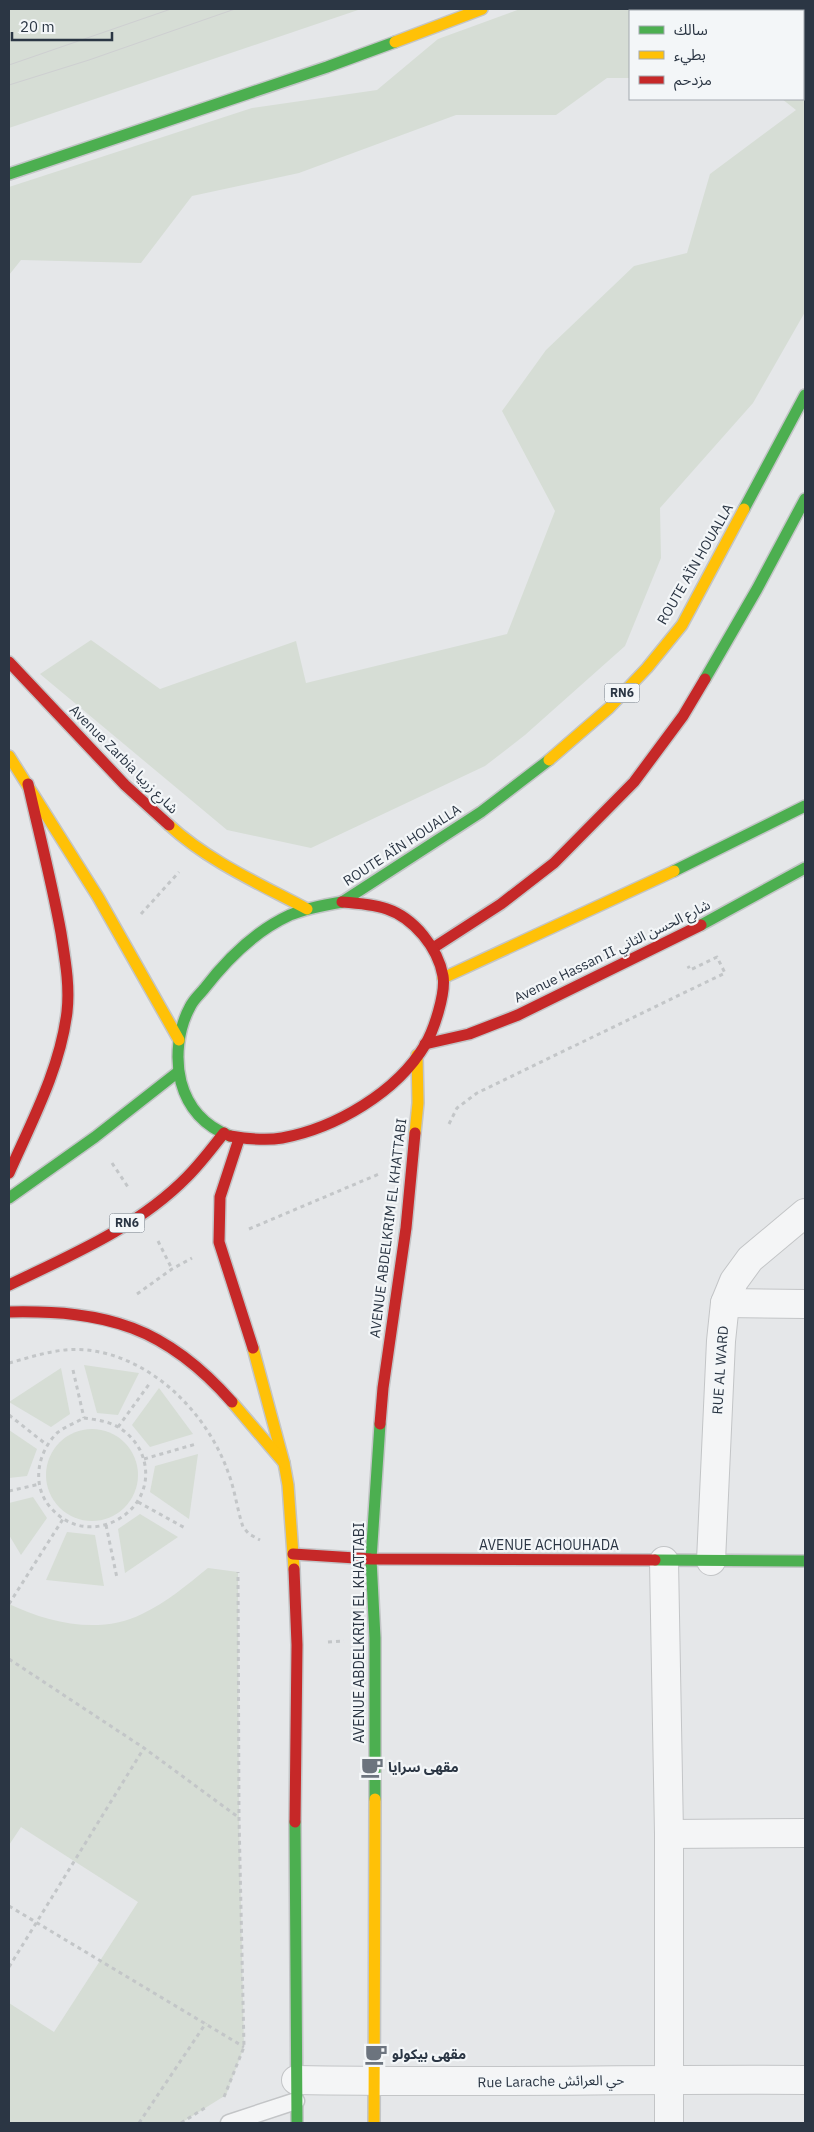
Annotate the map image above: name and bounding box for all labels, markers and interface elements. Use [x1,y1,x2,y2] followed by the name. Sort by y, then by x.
[12,10,112,42] scale bar
[629,10,804,100] legend
[20,17,55,36] text: 20 m
[674,20,708,39] text: سالك
[674,45,706,66] text: بطيء
[674,70,712,91] text: مزدحم
[653,500,737,628] street label: ROUTE AÏN HOUALLA
[604,684,640,702] road number: RN6
[64,701,182,819] street label: Avenue Zarbia شارع زربيا
[340,800,464,890] street label: ROUTE AÏN HOUALLA
[511,895,714,1009] street label: Avenue Hassan II شارع الحسن الثاني
[366,1117,410,1339] street label: AVENUE ABDELKRIM EL KHATTABI
[110,1214,144,1232] road number: RN6
[708,1325,732,1415] street label: RUE AL WARD
[350,1522,368,1744] street label: AVENUE ABDELKRIM EL KHATTABI
[479,1536,619,1554] street label: AVENUE ACHOUHADA
[359,1754,385,1780] cafe icon: مقهى سرايا
[388,1758,459,1776] place label: مقهى سرايا
[363,2041,389,2067] cafe icon: مقهى بيكولو
[392,2045,466,2063] place label: مقهى بيكولو
[477,2071,625,2094] street label: Rue Larache حي العرائش

